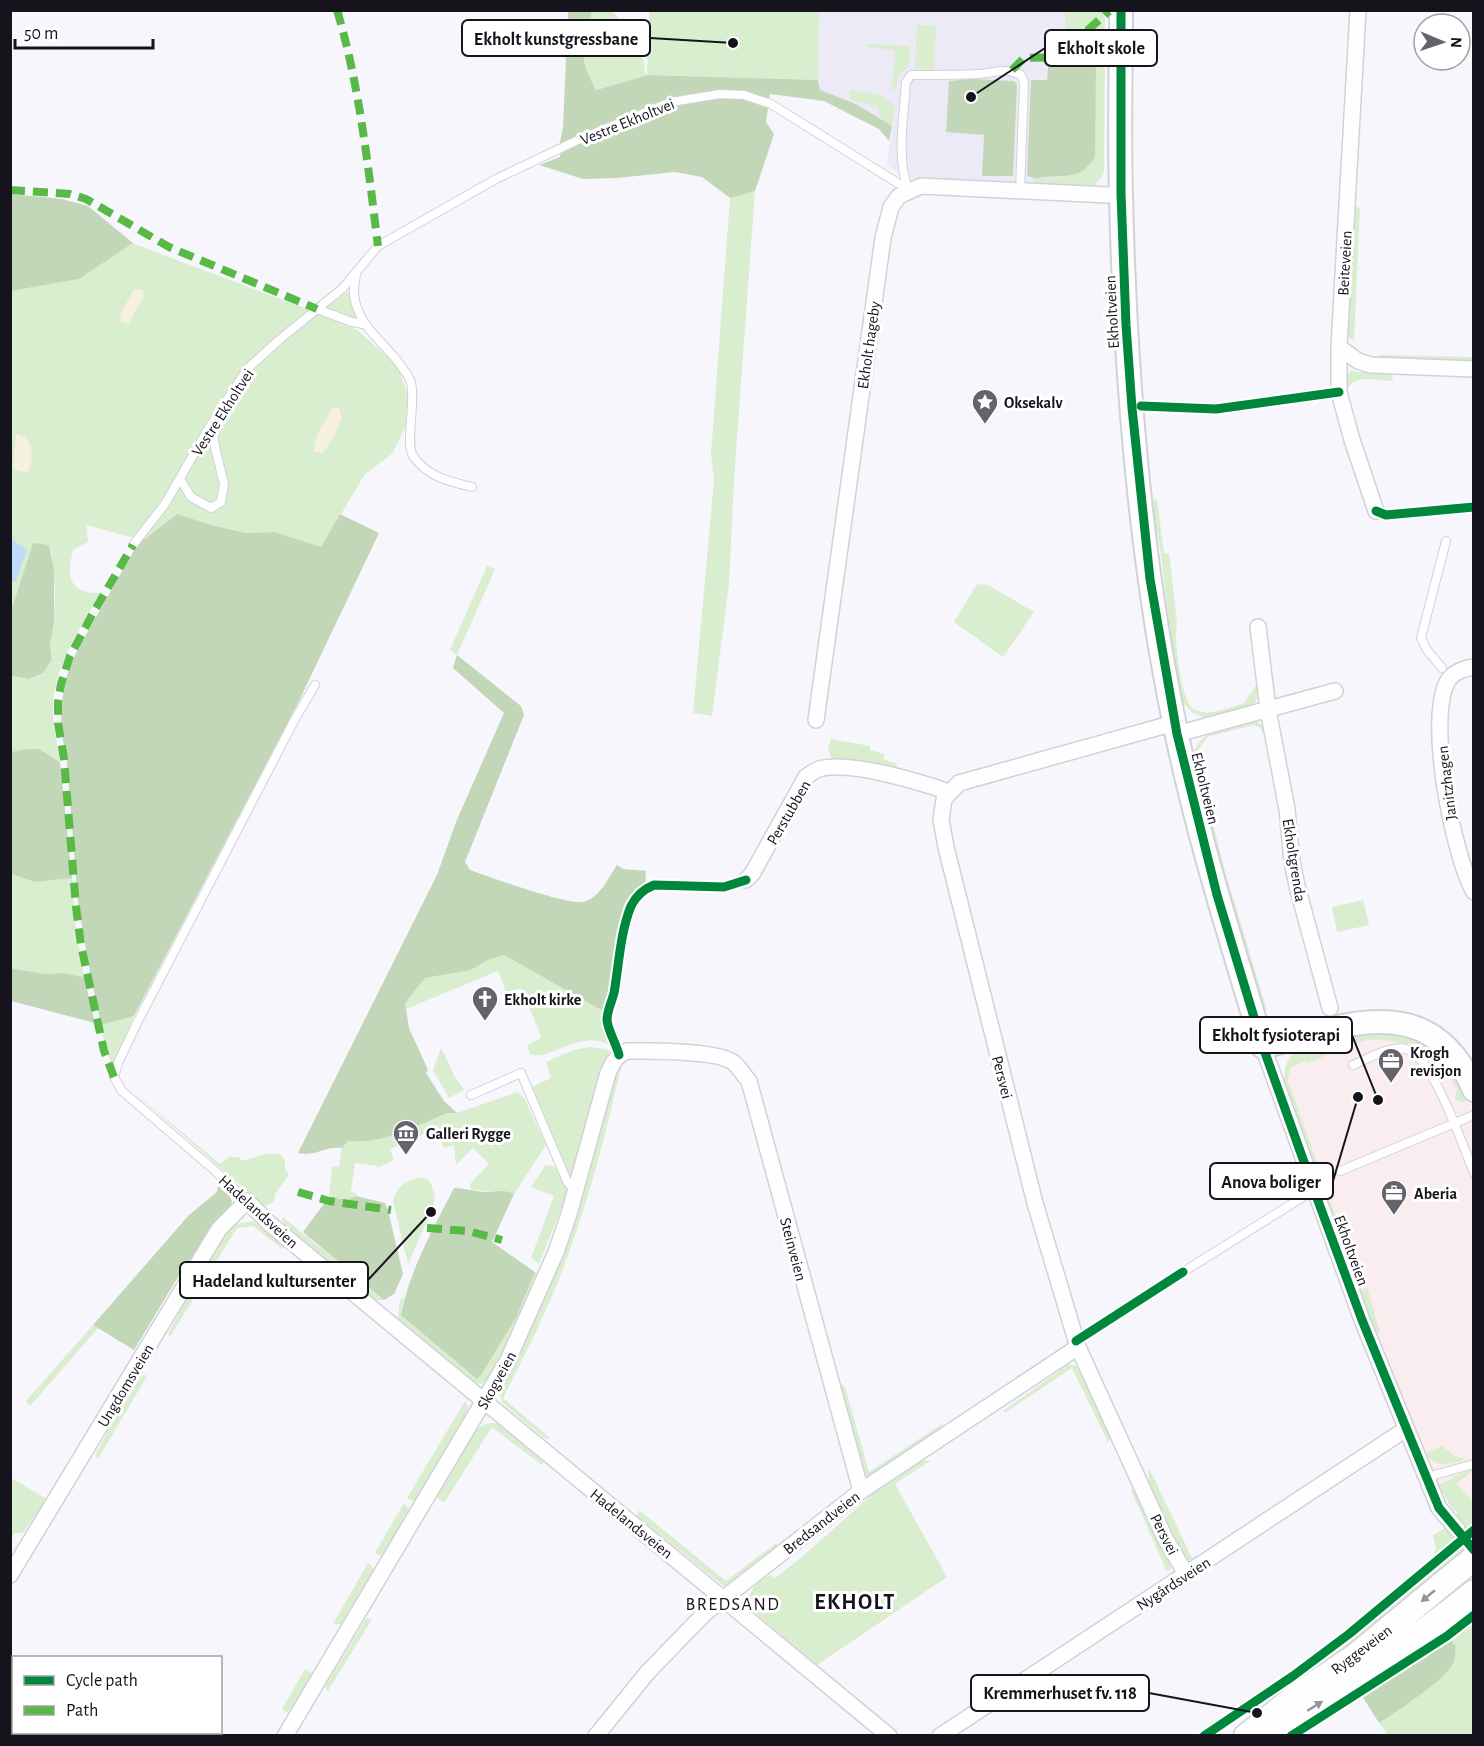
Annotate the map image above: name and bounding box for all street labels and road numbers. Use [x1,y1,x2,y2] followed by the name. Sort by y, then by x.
[578,96,677,148] street label: Vestre Ekholtvei
[1335,230,1355,296] street label: Beiteveien
[1102,275,1122,349] street label: Ekholtveien
[855,300,884,390] street label: Ekholt hageby
[189,366,257,459] street label: Vestre Ekholtvei
[1434,745,1459,821] street label: Janitzhagen
[1188,751,1222,826] street label: Ekholtveien
[764,778,814,847] street label: Perstubben
[1280,817,1308,903] street label: Ekholtgrenda
[989,1054,1015,1100] street label: Persvei
[216,1172,301,1251] street label: Hadelandsveien
[1331,1213,1371,1288] street label: Ekholtveien
[777,1216,809,1283] street label: Steinveien
[95,1341,157,1430] street label: Ungdomsveien
[474,1349,519,1412] street label: Skogveien
[587,1486,676,1562] street label: Hadelandsveien
[780,1488,863,1558] street label: Bredsandveien
[1147,1511,1181,1558] street label: Persvei
[1134,1554,1214,1614] street label: Nygårdsveien
[1328,1622,1396,1678] street label: Ryggeveien

